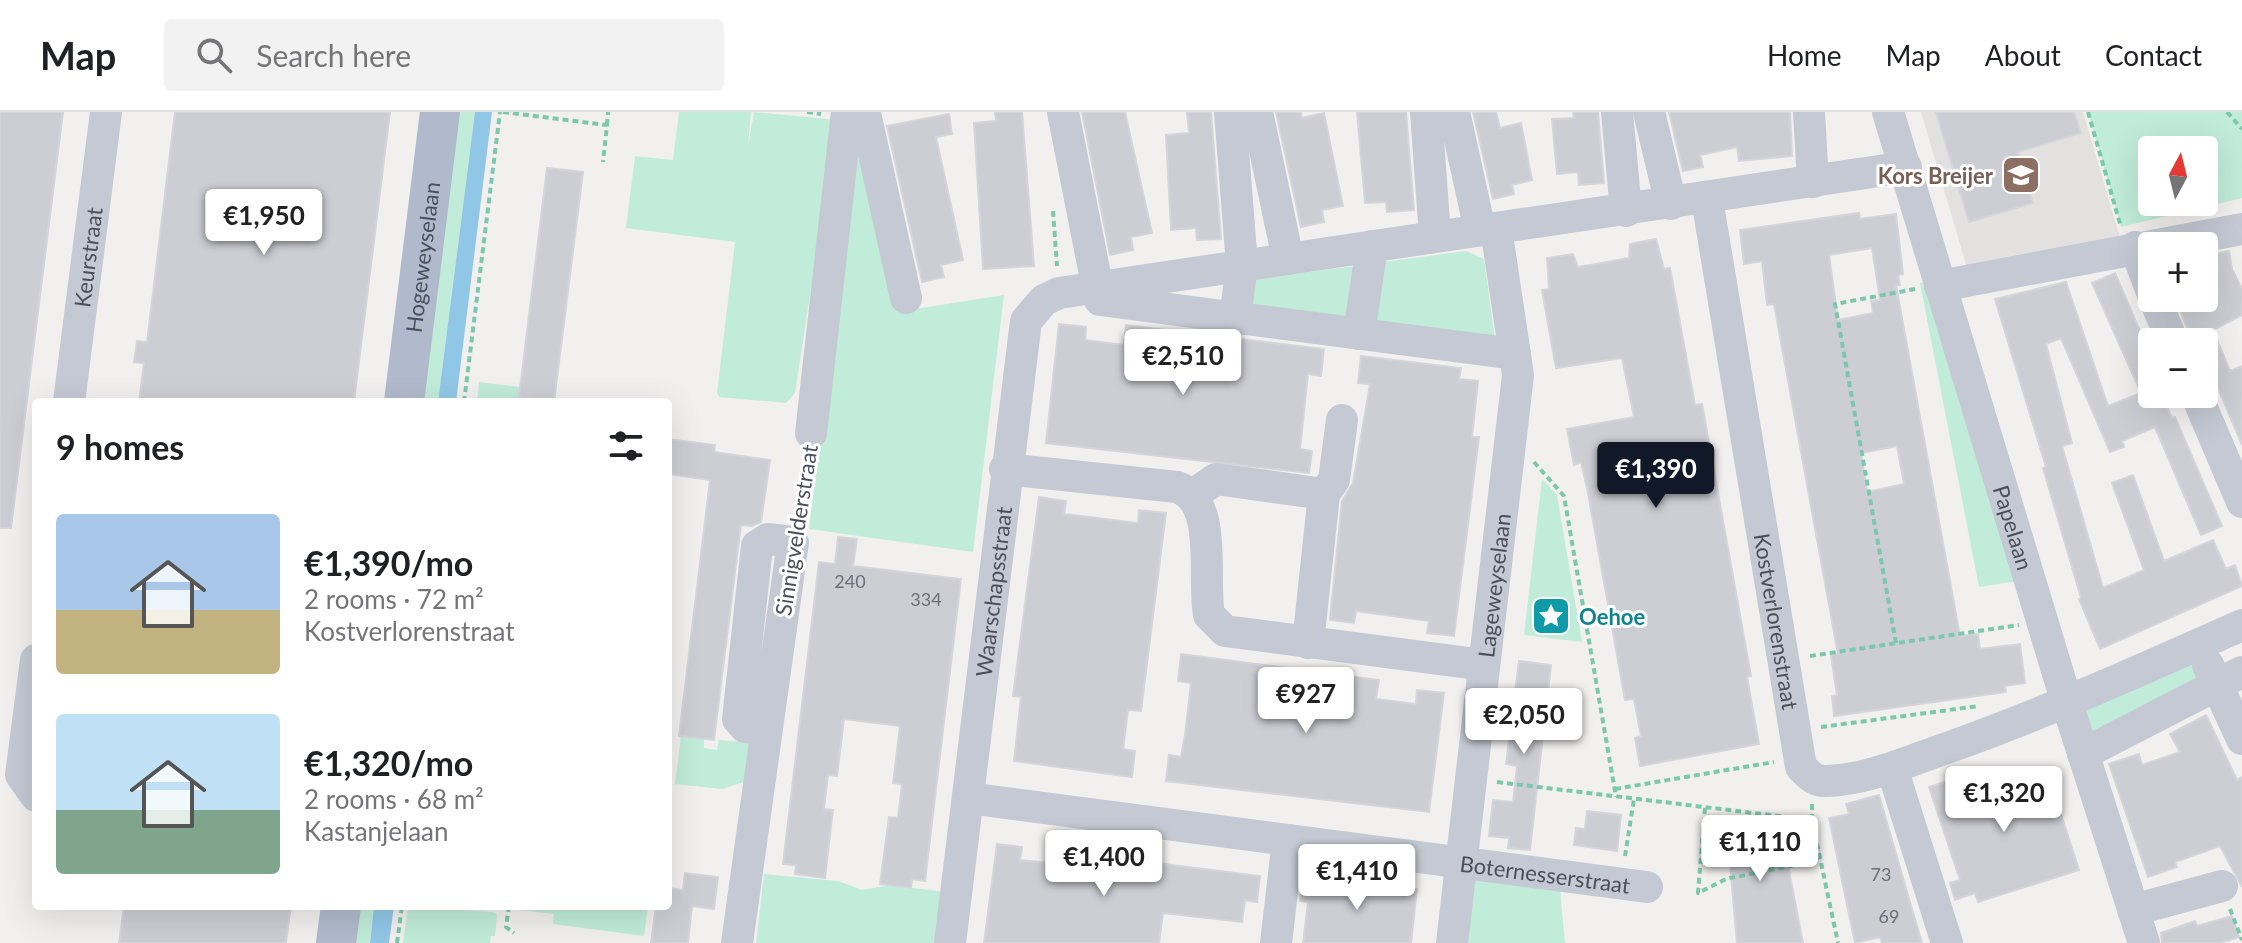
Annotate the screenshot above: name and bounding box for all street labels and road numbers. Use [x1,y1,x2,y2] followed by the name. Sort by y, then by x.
[399,180,445,334] street label: Hogeweyselaan
[68,206,107,309] street label: Keurstraat
[769,442,823,618] street label: Sinnigvelderstraat
[1988,482,2039,573] street label: Papelaan
[969,505,1017,678] street label: Waarschapsstraat
[1472,512,1515,659] street label: Lageweyselaan
[1749,531,1805,712] street label: Kostverlorenstraat
[1458,849,1632,898] street label: Boternesserstraat

